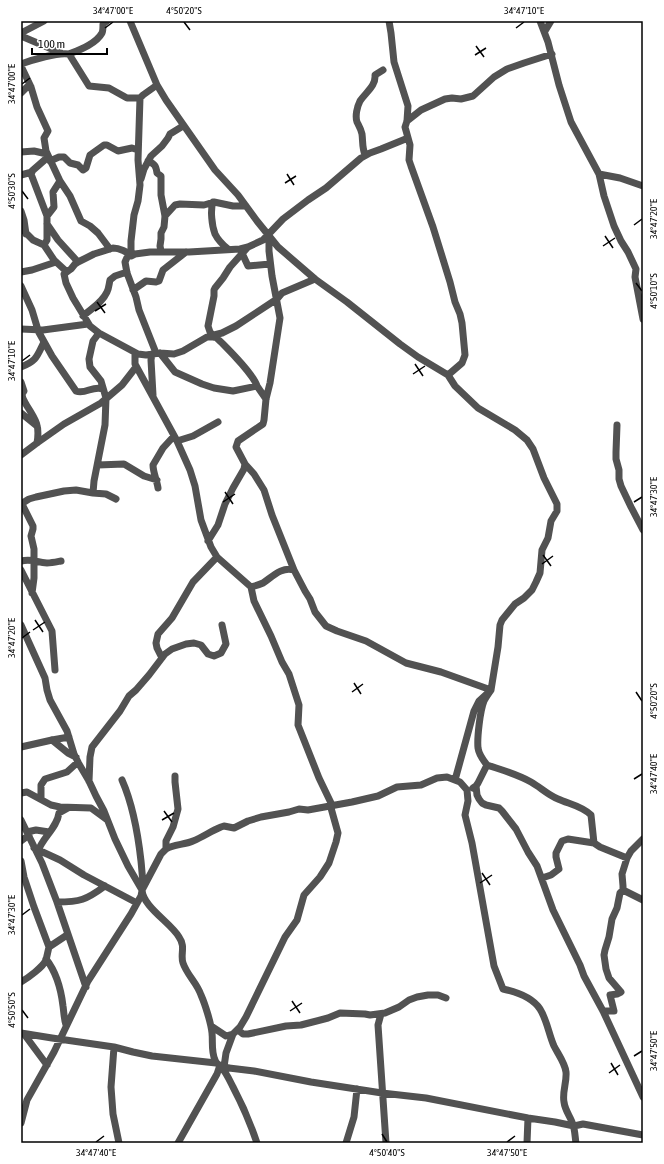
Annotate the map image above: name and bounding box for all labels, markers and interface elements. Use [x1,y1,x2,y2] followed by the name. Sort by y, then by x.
[93,5,134,16] text: 34°47'00"E
[166,5,202,16] text: 4°50'20"S
[504,5,545,16] text: 34°47'10"E
[32,30,107,56] scale bar
[38,37,65,51] text: 100 m
[6,63,17,104] text: 34°47'00"E
[6,173,17,209] text: 4°50'30"S
[648,198,659,239] text: 34°47'20"E
[648,273,659,309] text: 4°50'10"S
[6,340,17,381] text: 34°47'10"E
[648,476,659,517] text: 34°47'30"E
[6,617,17,658] text: 34°47'20"E
[648,683,659,719] text: 4°50'20"S
[648,753,659,794] text: 34°47'40"E
[6,894,17,935] text: 34°47'30"E
[6,992,17,1028] text: 4°50'50"S
[648,1030,659,1071] text: 34°47'50"E
[76,1147,117,1158] text: 34°47'40"E
[369,1147,405,1158] text: 4°50'40"S
[487,1147,528,1158] text: 34°47'50"E

